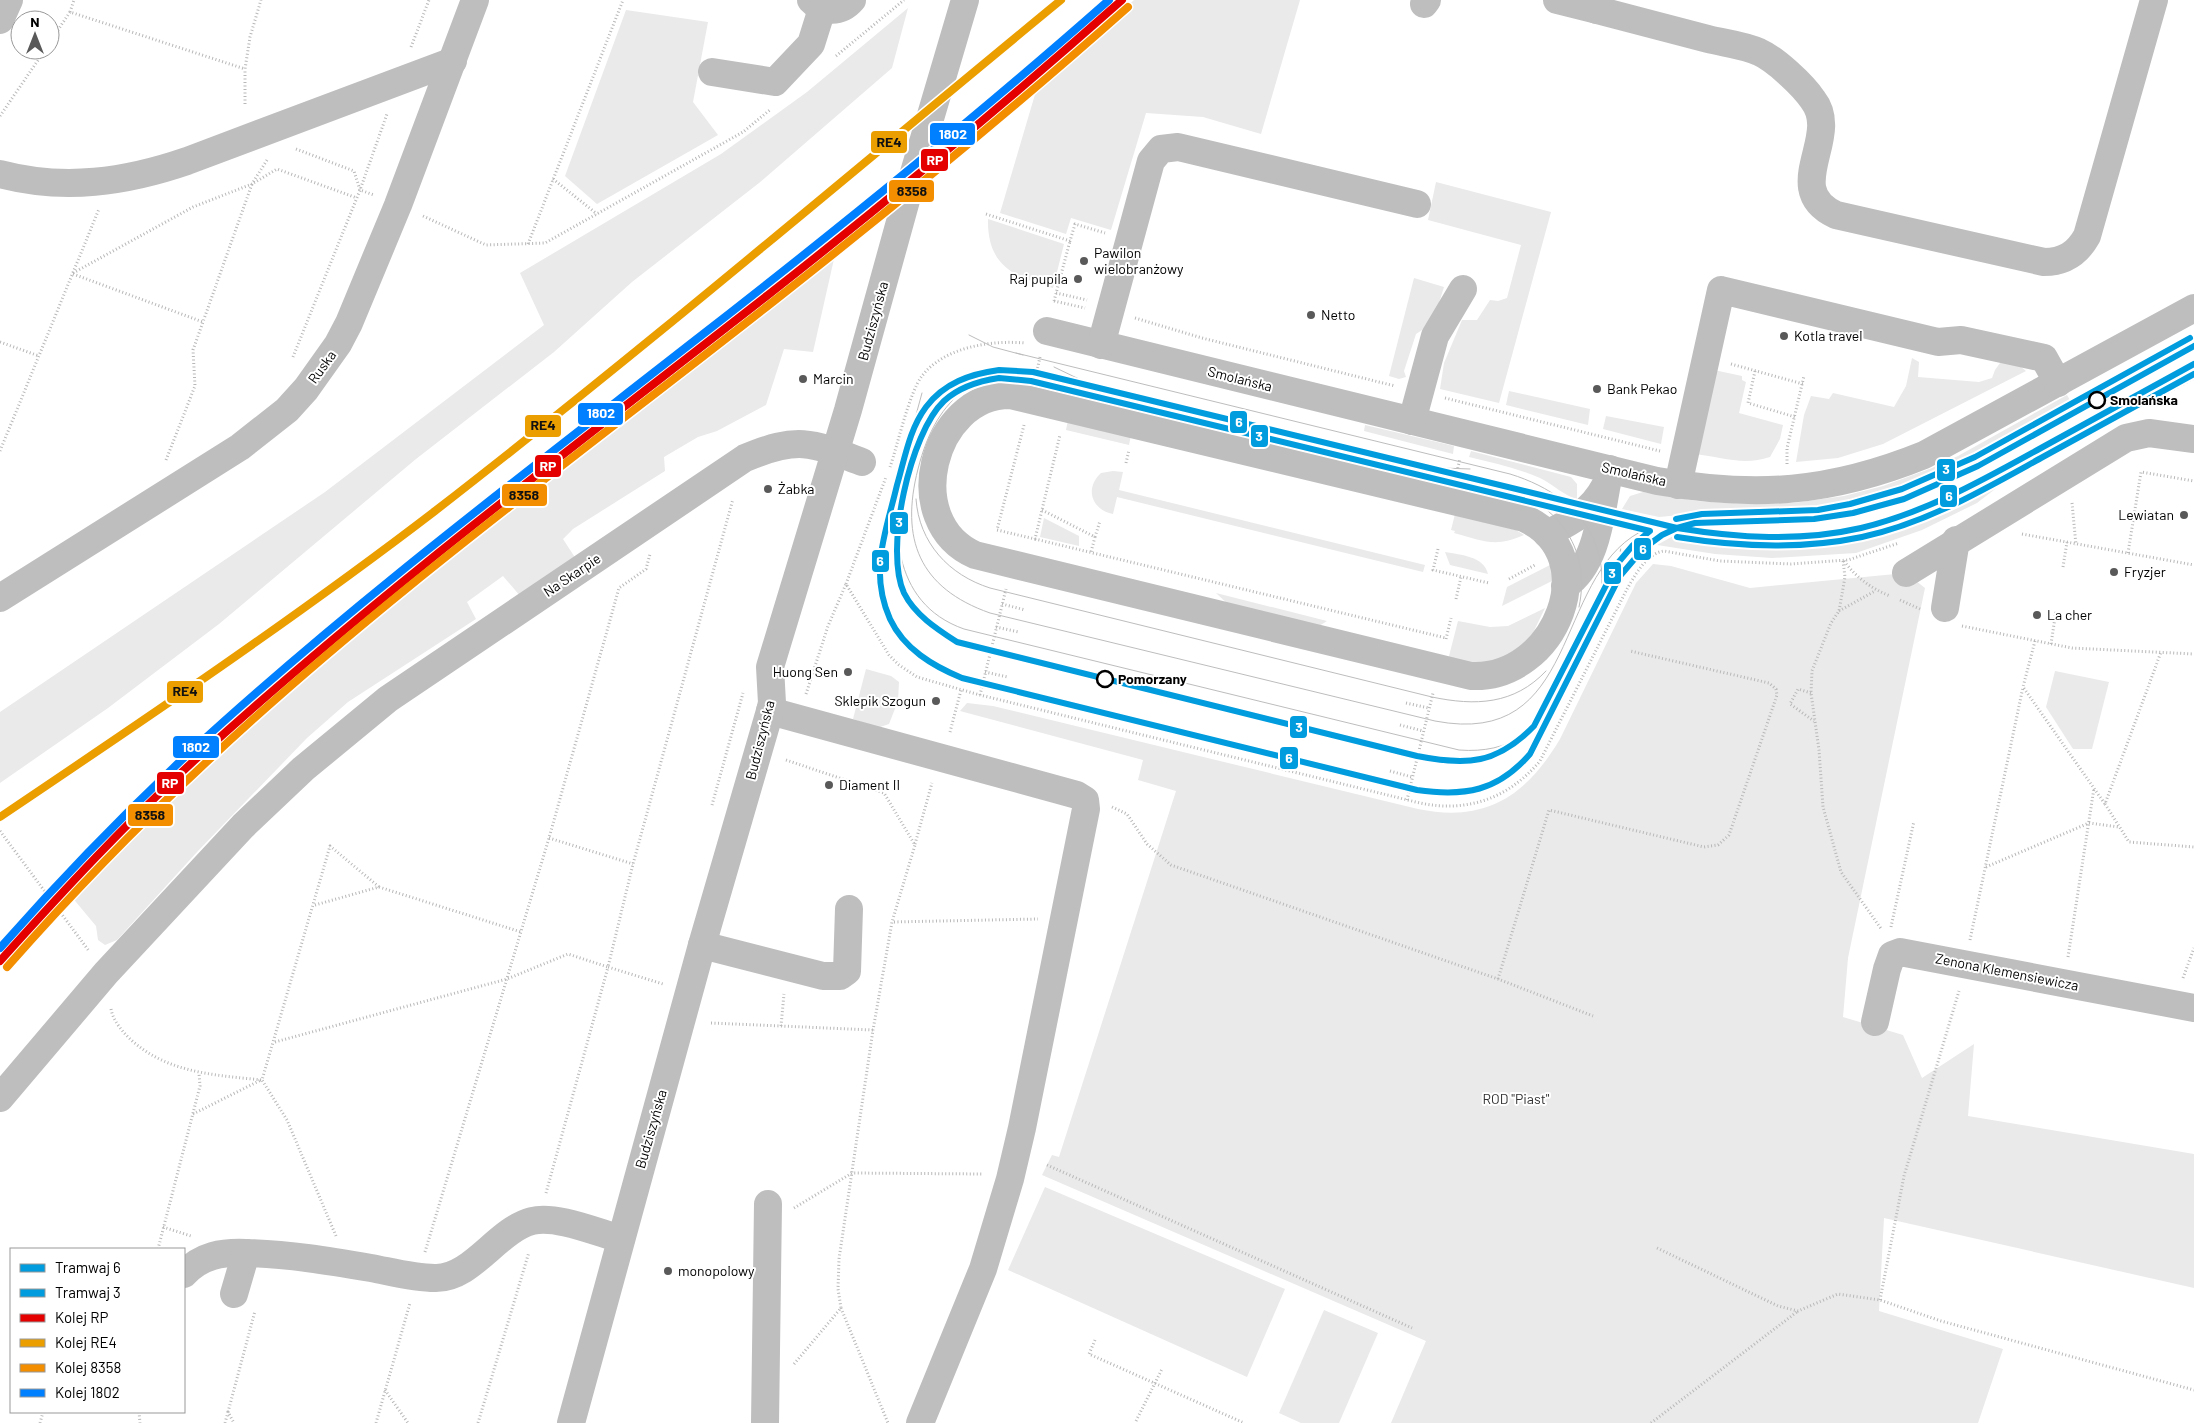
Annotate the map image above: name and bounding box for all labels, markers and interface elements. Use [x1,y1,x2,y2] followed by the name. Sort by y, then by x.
[10,10,60,60] north arrow
[30,13,40,30] text: N
[929,122,976,146] line badge: 1802
[939,125,967,142] text: 1802
[870,130,908,154] line badge: RE4
[876,133,902,150] text: RE4
[920,148,949,172] line badge: RP
[927,151,943,168] text: RP
[888,179,935,203] line badge: 8358
[897,182,928,199] text: 8358
[1094,244,1184,277] place label: Pawilon wielobranżowy
[1078,255,1090,267] marker: Pawilon wielobranżowy
[1009,270,1068,287] place label: Raj pupila
[1072,273,1084,285] marker: Raj pupila
[854,279,891,362] street label: Budziszyńska
[1321,306,1355,323] place label: Netto
[1305,309,1317,321] marker: Netto
[1794,327,1863,344] place label: Kotla travel
[1778,330,1790,342] marker: Kotla travel
[304,347,339,387] street label: Ruska
[1206,362,1274,395] street label: Smolańska
[813,370,854,387] place label: Marcin
[797,373,809,385] marker: Marcin
[1607,380,1677,397] place label: Bank Pekao
[1591,383,1603,395] marker: Bank Pekao
[2088,391,2106,409] marker: Smolańska
[2110,391,2178,408] place label: Smolańska
[577,402,624,426] line badge: 1802
[587,404,615,421] text: 1802
[1229,410,1248,434] line badge: 6
[1235,413,1243,430] text: 6
[524,414,562,438] line badge: RE4
[530,416,556,433] text: RE4
[1250,424,1269,448] line badge: 3
[1255,427,1263,444] text: 3
[534,454,562,478] line badge: RP
[540,457,556,474] text: RP
[1600,458,1668,489] street label: Smolańska
[1936,458,1956,482] line badge: 3
[1942,460,1950,477] text: 3
[778,480,815,497] place label: Żabka
[501,483,548,507] line badge: 8358
[762,483,774,495] marker: Żabka
[1939,484,1958,508] line badge: 6
[509,486,540,503] text: 8358
[1945,487,1953,504] text: 6
[2118,506,2174,523] place label: Lewiatan
[2178,509,2190,521] marker: Lewiatan
[889,511,909,535] line badge: 3
[895,513,903,530] text: 3
[1633,537,1652,561] line badge: 6
[1639,540,1647,557] text: 6
[540,549,604,600] street label: Na Skarpie
[871,549,890,573] line badge: 6
[876,552,884,569] text: 6
[1603,561,1622,585] line badge: 3
[2124,563,2166,580] place label: Fryzjer
[1608,564,1616,581] text: 3
[2108,566,2120,578] marker: Fryzjer
[2047,606,2092,623] place label: La cher
[2031,609,2043,621] marker: La cher
[773,663,838,680] place label: Huong Sen
[842,666,854,678] marker: Huong Sen
[1096,670,1114,688] marker: Pomorzany
[1118,670,1187,687] place label: Pomorzany
[166,680,204,704] line badge: RE4
[172,682,198,699] text: RE4
[834,692,926,709] place label: Sklepik Szogun
[930,695,942,707] marker: Sklepik Szogun
[741,698,778,781] street label: Budziszyńska
[1289,715,1308,739] line badge: 3
[1295,718,1303,735] text: 3
[172,735,220,759] line badge: 1802
[182,738,210,755] text: 1802
[1279,746,1299,770] line badge: 6
[1285,749,1293,766] text: 6
[156,771,185,795] line badge: RP
[162,774,178,791] text: RP
[839,776,900,793] place label: Diament II
[823,779,835,791] marker: Diament II
[127,803,174,827] line badge: 8358
[135,806,166,823] text: 8358
[1934,949,2080,994] street label: Zenona Klemensiewicza
[631,1087,670,1170] street label: Budziszyńska
[1483,1090,1550,1107] park label: ROD "Piast"
[10,1248,185,1413] legend
[55,1258,121,1276] text: Tramwaj 6
[678,1262,755,1279] place label: monopolowy
[662,1265,674,1277] marker: monopolowy
[55,1283,121,1301] text: Tramwaj 3
[55,1308,108,1326] text: Kolej RP
[55,1333,117,1351] text: Kolej RE4
[55,1358,121,1376] text: Kolej 8358
[55,1383,120,1401] text: Kolej 1802

